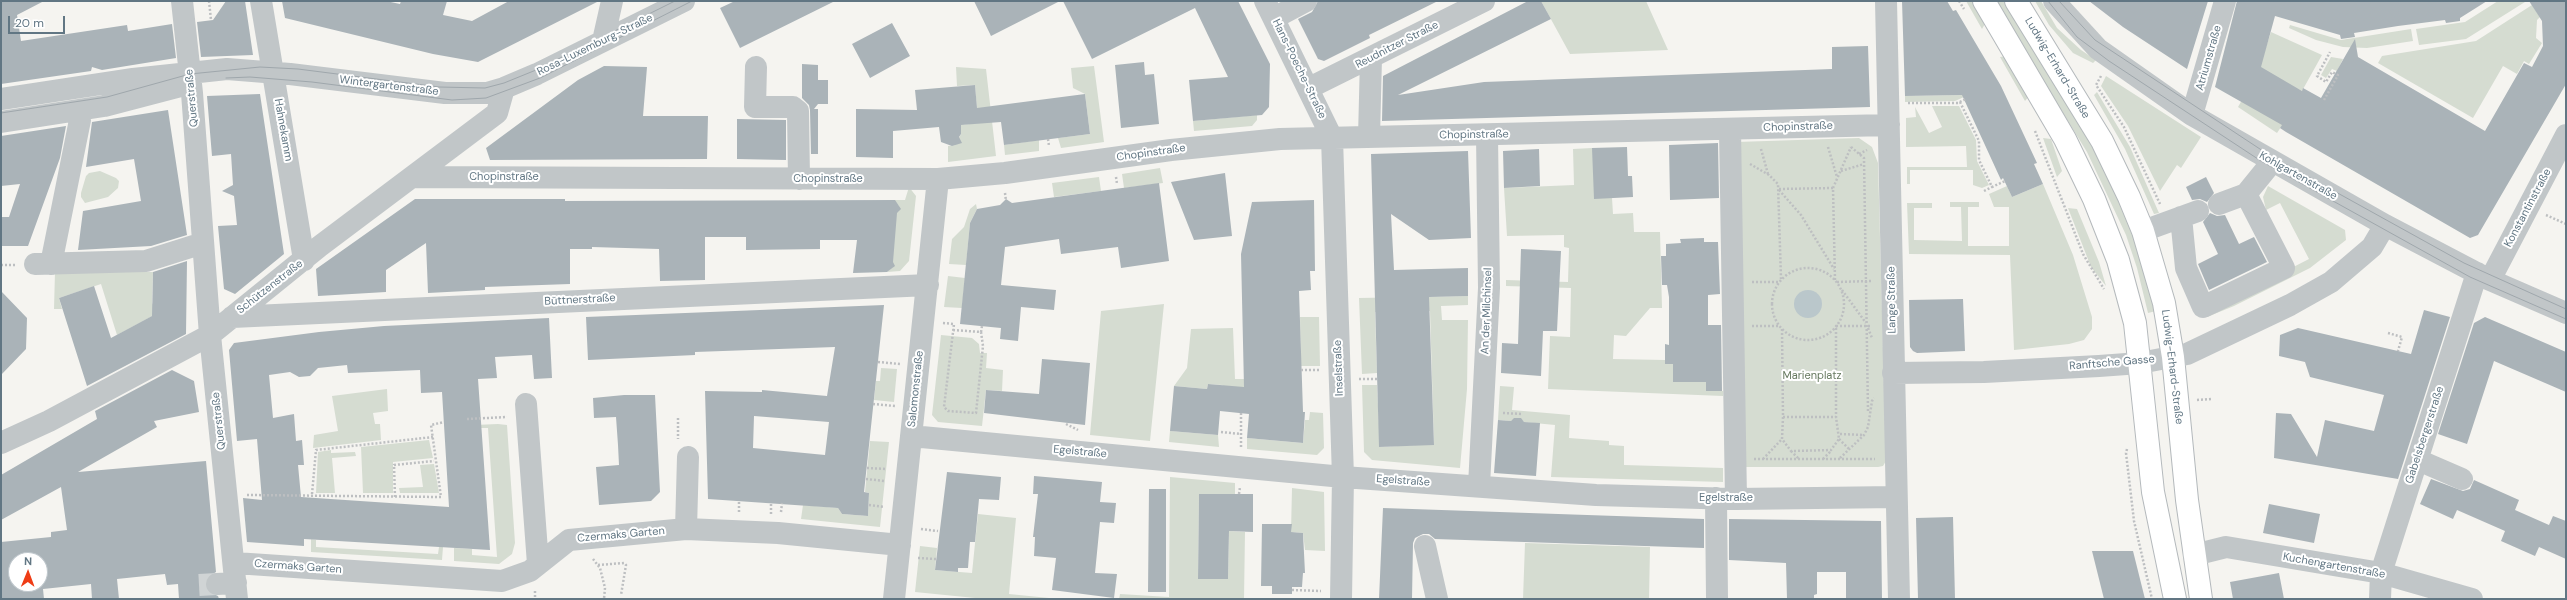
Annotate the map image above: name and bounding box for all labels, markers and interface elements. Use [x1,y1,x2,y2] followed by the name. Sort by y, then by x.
[10,8,67,34] scale bar
[535,11,655,79] street label: Rosa-Luxemburg-Straße
[15,15,44,31] text: 20 m
[2022,15,2092,121] street label: Ludwig-Erhard-Straße
[1269,17,1329,121] street label: Hans-Poeche-Straße
[1353,18,1441,72] street label: Reudnitzer Straße
[2193,24,2225,92] street label: Atriumstraße
[183,68,201,128] street label: Querstraße
[339,73,439,99] street label: Wintergartenstraße
[271,98,295,162] street label: Hahnekamm
[1763,119,1833,135] street label: Chopinstraße
[1439,128,1509,142] street label: Chopinstraße
[1116,142,1186,164] street label: Chopinstraße
[2257,149,2339,203] street label: Kohlgartenstraße
[2502,166,2554,250] street label: Konstantinstraße
[469,170,539,184] street label: Chopinstraße
[793,172,863,186] street label: Chopinstraße
[234,257,306,317] street label: Schützenstraße
[1885,266,1899,334] street label: Lange Straße
[1479,267,1495,355] street label: An der Milchinsel
[544,292,616,308] street label: Büttnerstraße
[2158,309,2186,425] street label: Ludwig-Erhard-Straße
[1331,340,1347,396] street label: Inselstraße
[905,350,927,428] street label: Salomonstraße
[2069,353,2155,373] street label: Ranftsche Gasse
[1782,369,1842,383] park label: Marienplatz
[2403,385,2447,485] street label: Gabelsbergerstraße
[209,391,229,451] street label: Querstraße
[1053,443,1107,461] street label: Egelstraße
[1376,473,1430,489] street label: Egelstraße
[1699,491,1753,505] street label: Egelstraße
[577,525,665,545] street label: Czermaks Garten
[2282,551,2386,581] street label: Kuchengartenstraße
[8,552,48,592] north arrow
[24,554,32,568] text: N
[254,557,342,577] street label: Czermaks Garten

